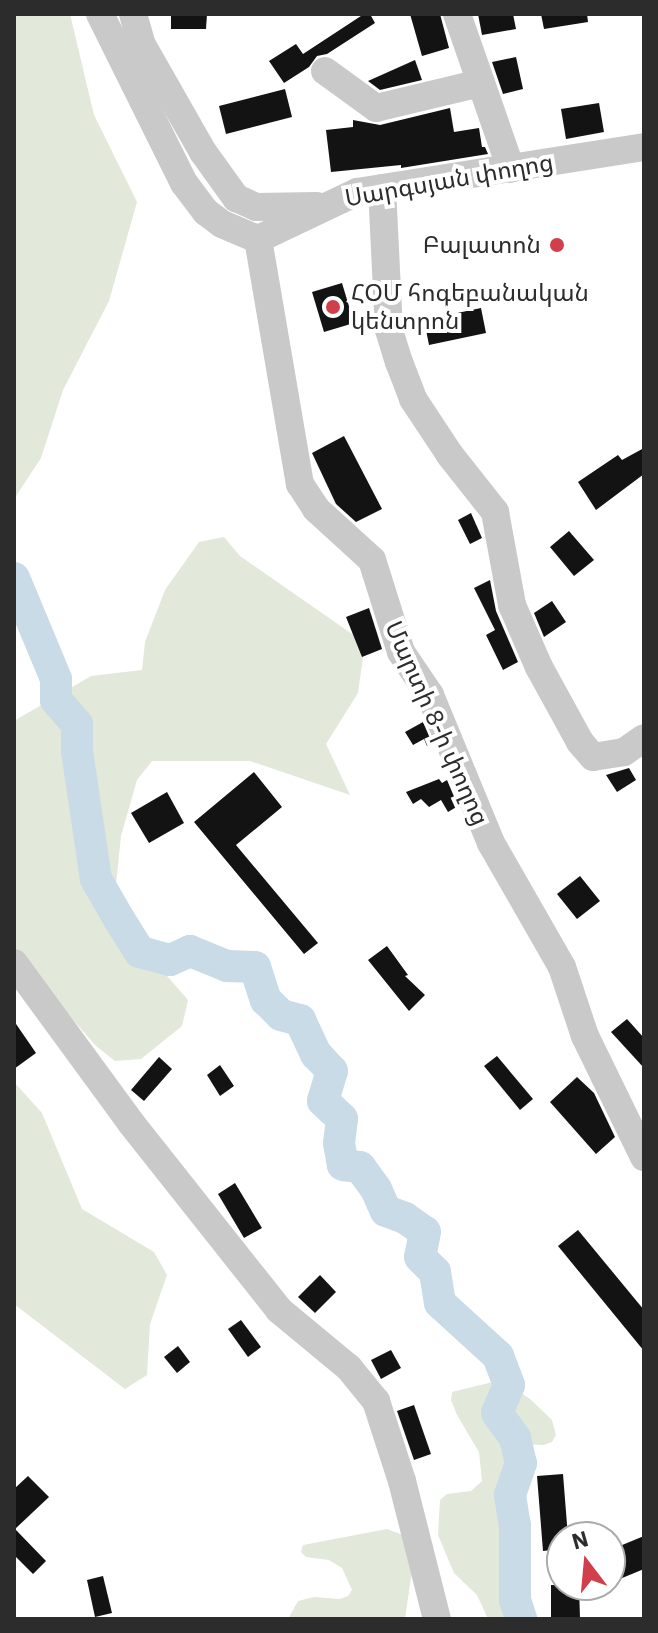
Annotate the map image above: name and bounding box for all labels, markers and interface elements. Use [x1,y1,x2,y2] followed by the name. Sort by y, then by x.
[343,147,555,213] street label: Սարգսյան փողոց
[423,231,541,259] place label: Բալատոն
[548,236,566,254] marker: Բալատոն
[351,279,589,335] place label: ՀՕՄ հոգեբանական կենտրոն
[322,296,344,318] marker: ՀՕՄ հոգեբանական կենտրոն
[379,616,495,830] street label: Մարտի 8-ի փողոց
[546,1521,626,1601] north arrow
[568,1523,591,1556] text: N

